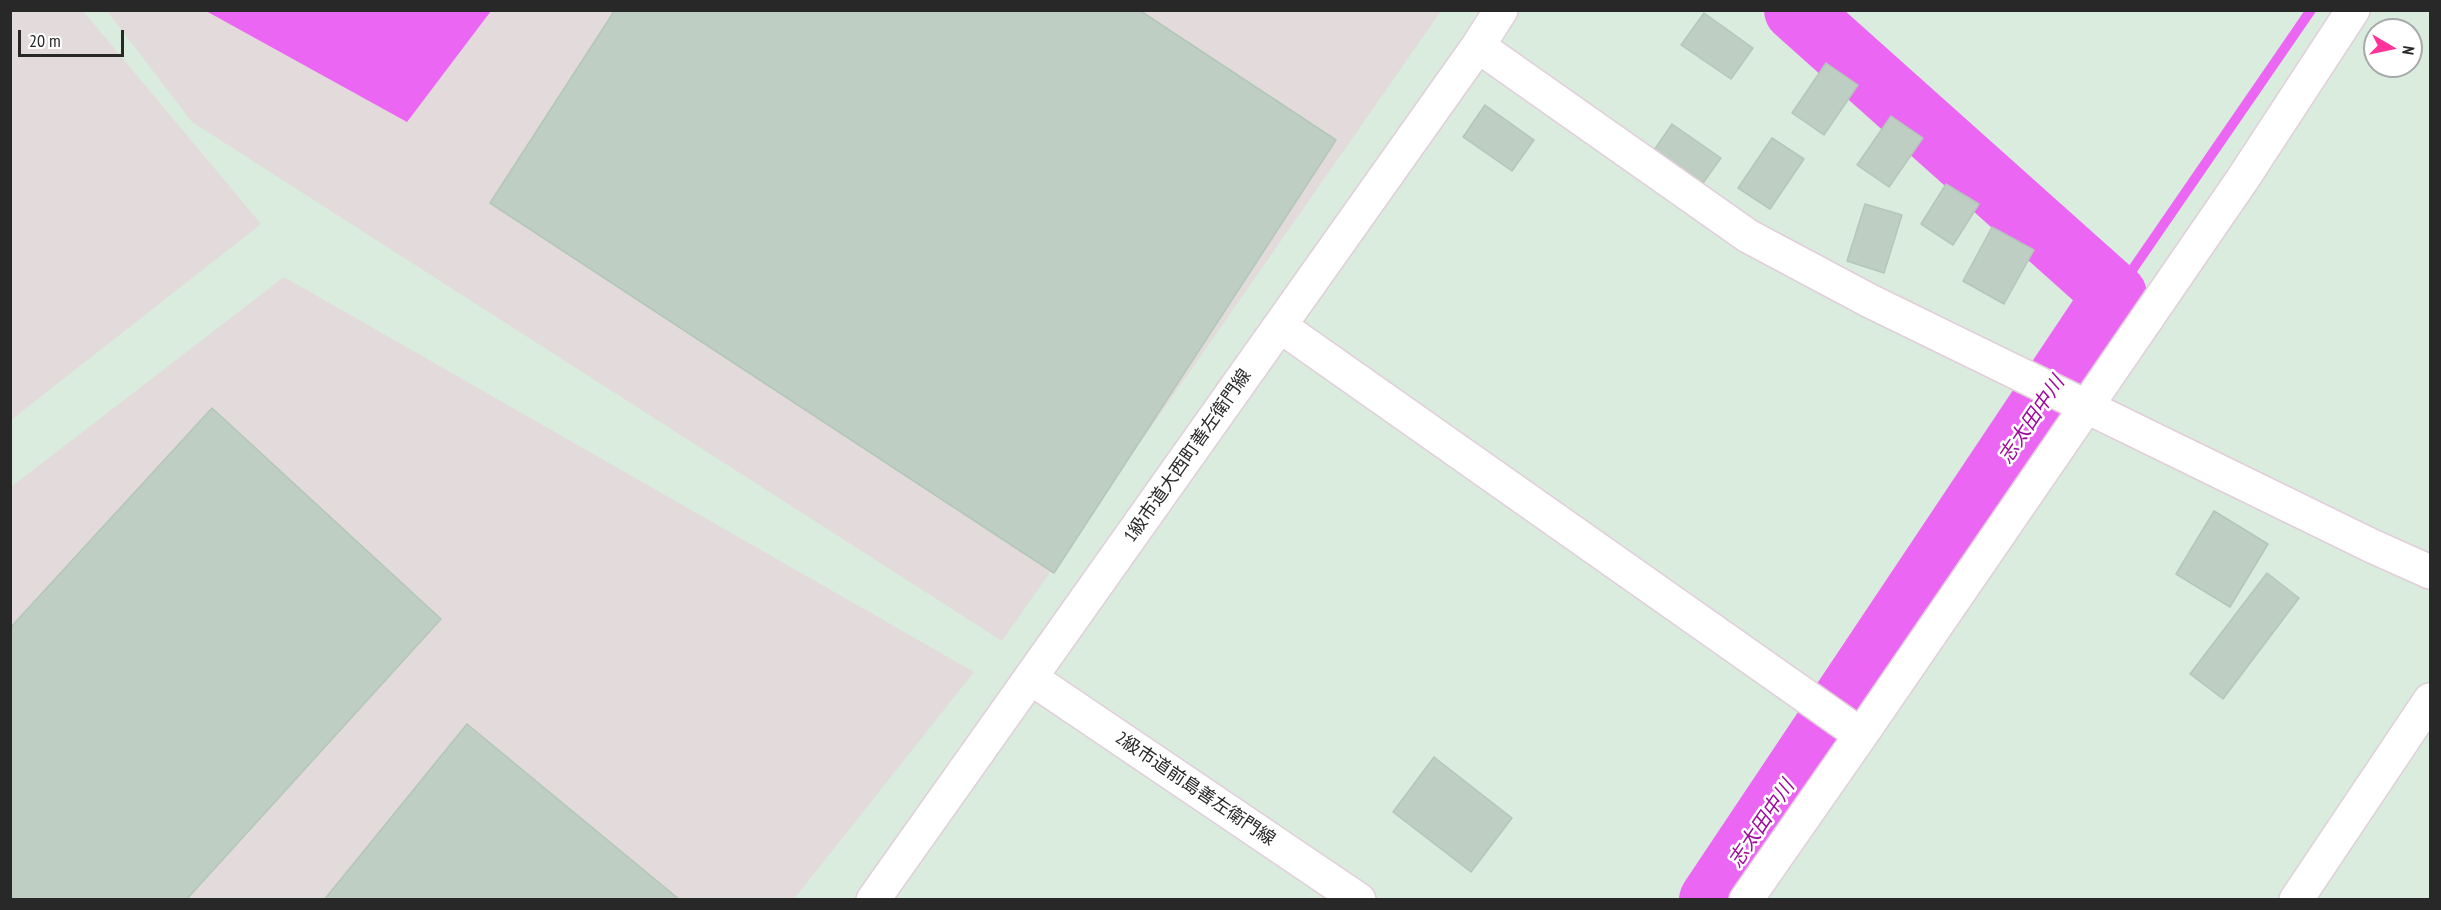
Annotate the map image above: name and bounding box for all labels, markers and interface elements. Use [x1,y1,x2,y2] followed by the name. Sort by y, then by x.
[21,18,128,56] scale bar
[2363,18,2423,78] north arrow
[29,29,61,52] text: 20 m
[2398,45,2419,56] text: N
[1120,365,1256,547] street label: 1級市道大西町善左衛門線
[1994,372,2070,468] water label: 志太田中川
[1111,727,1279,851] street label: 2級市道前島善左衛門線
[1724,776,1800,872] water label: 志太田中川

